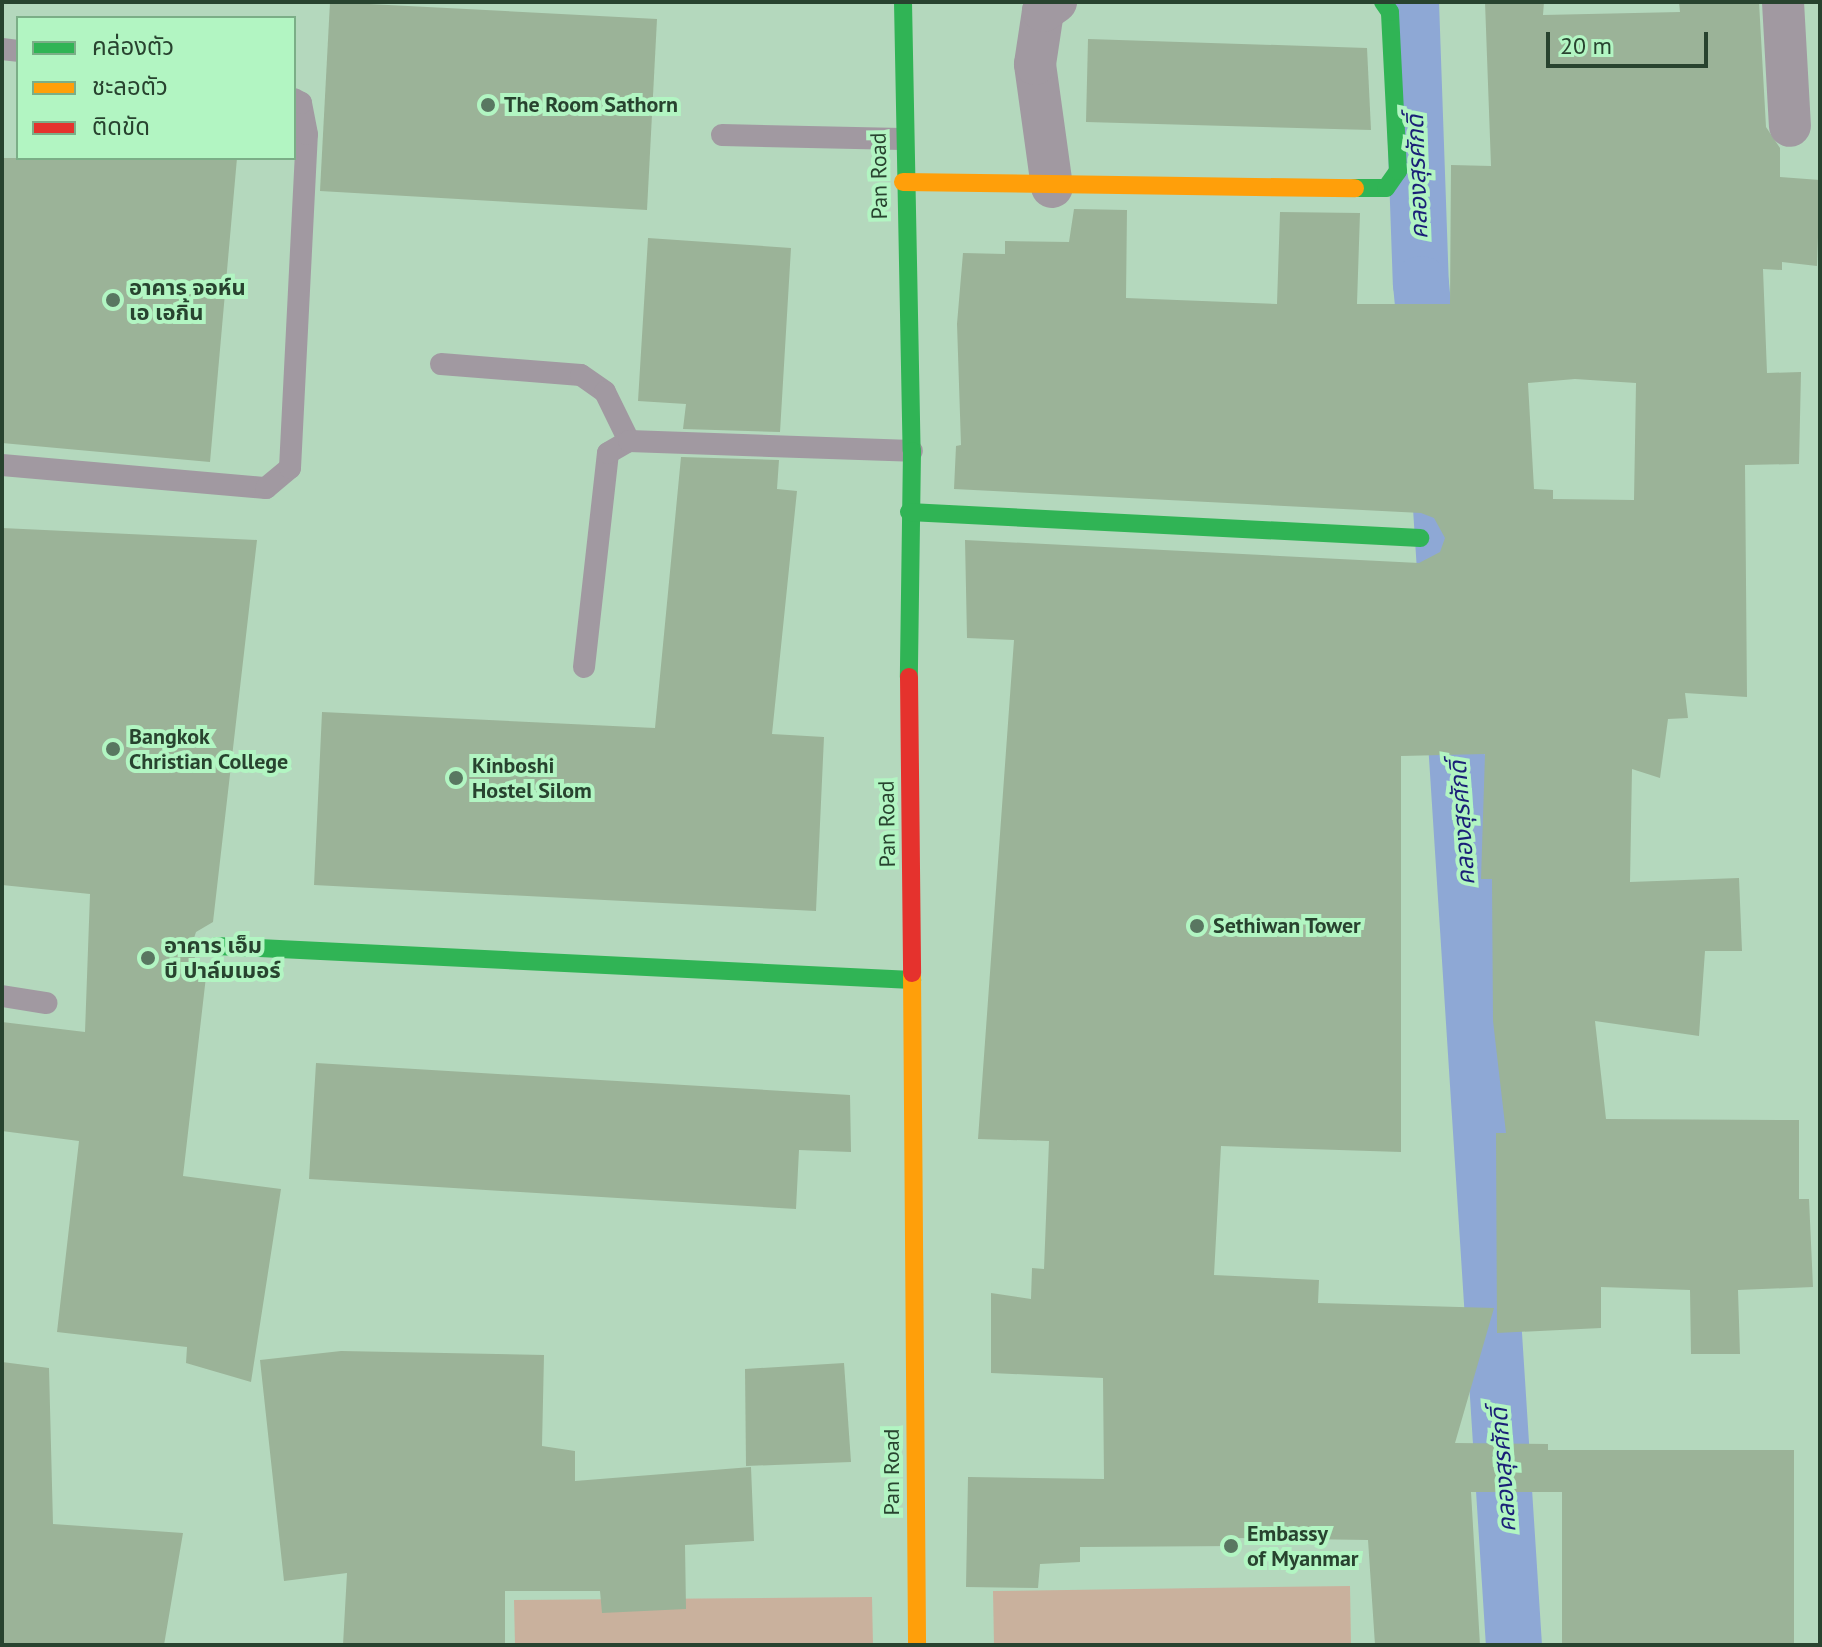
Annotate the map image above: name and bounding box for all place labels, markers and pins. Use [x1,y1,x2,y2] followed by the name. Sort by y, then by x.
[504,92,678,118] place label: The Room Sathorn
[479,96,497,114] marker: The Room Sathorn
[129,274,246,326] place label: อาคาร จอห์น เอ เอกิ้น
[104,291,122,309] marker: อาคาร จอห์น เอ เอกิ้น
[129,723,289,774] place label: Bangkok Christian College
[104,740,122,758] marker: Bangkok Christian College
[472,752,592,804] place label: Kinboshi Hostel Silom
[447,769,465,787] marker: Kinboshi Hostel Silom
[1213,913,1362,939] place label: Sethiwan Tower
[1188,917,1206,935] marker: Sethiwan Tower
[164,932,281,984] place label: อาคาร เอ็ม บี ปาล์มเมอร์
[139,949,157,967] marker: อาคาร เอ็ม บี ปาล์มเมอร์
[1247,1520,1359,1572] place label: Embassy of Myanmar
[1222,1537,1240,1555] marker: Embassy of Myanmar

